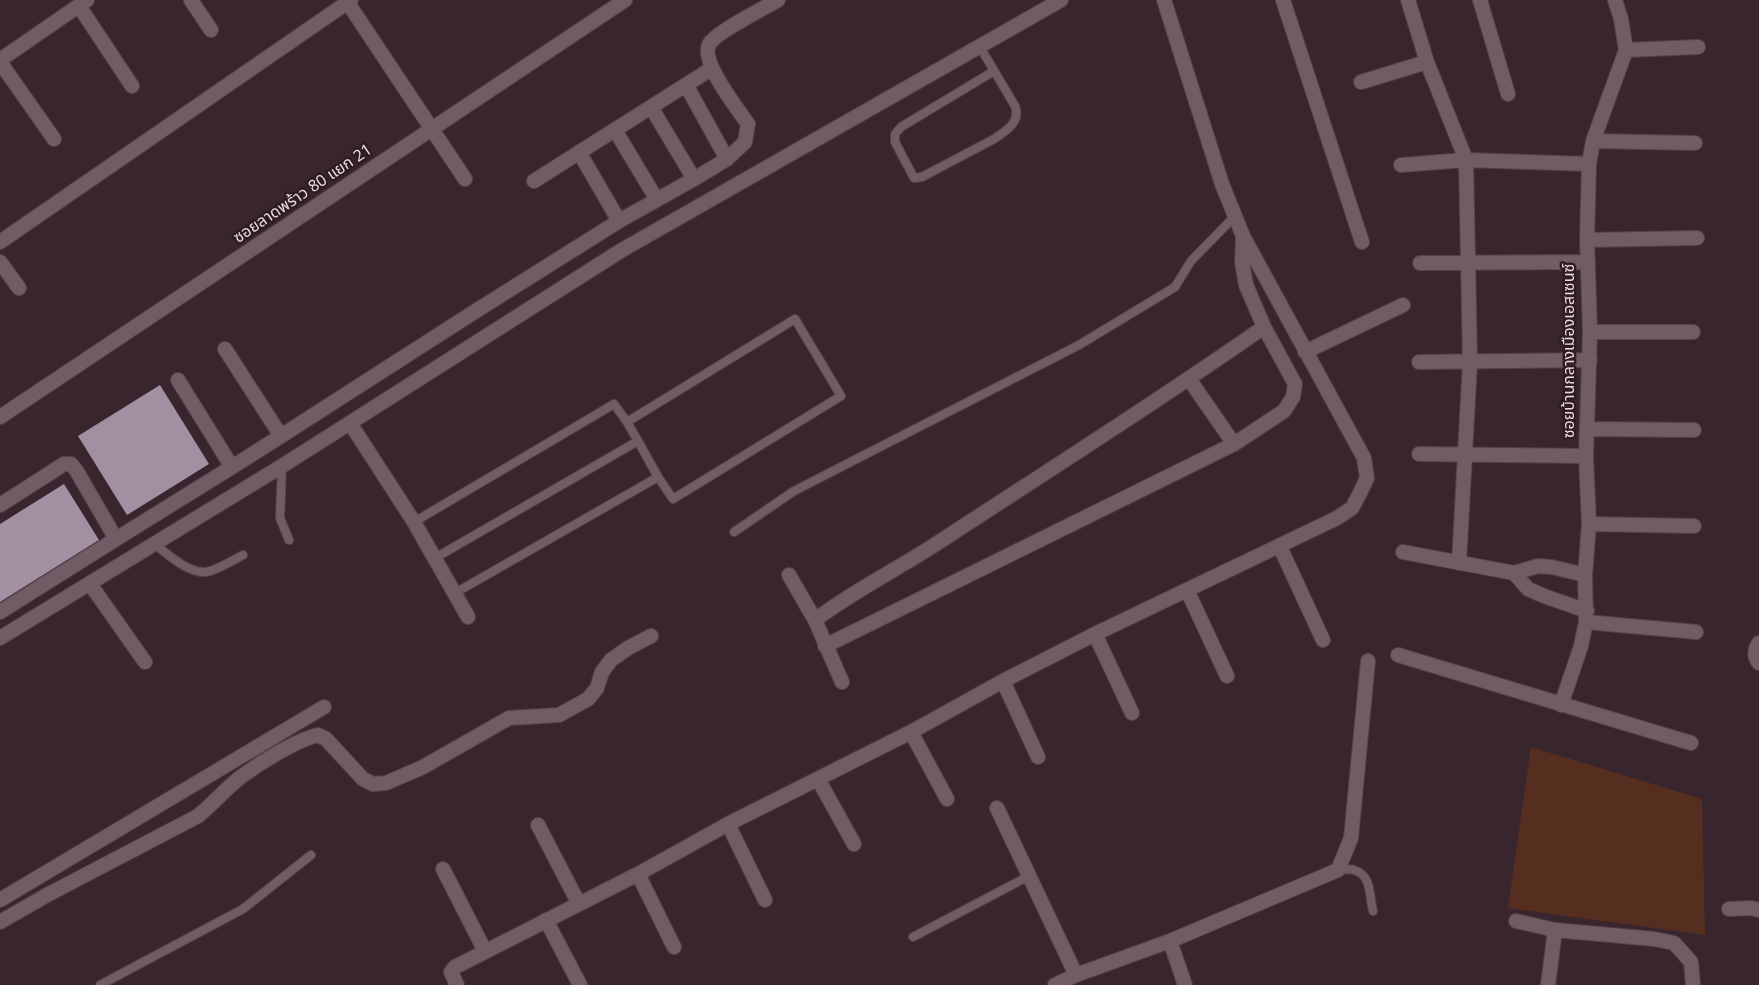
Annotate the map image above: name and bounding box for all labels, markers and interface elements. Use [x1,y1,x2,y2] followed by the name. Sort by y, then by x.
[230,140,376,248] street label: ซอยลาดพร้าว 80 แยก 21
[1559,264,1579,438] street label: ซอยบ้านกลางเมืองเอสเซนซ์

